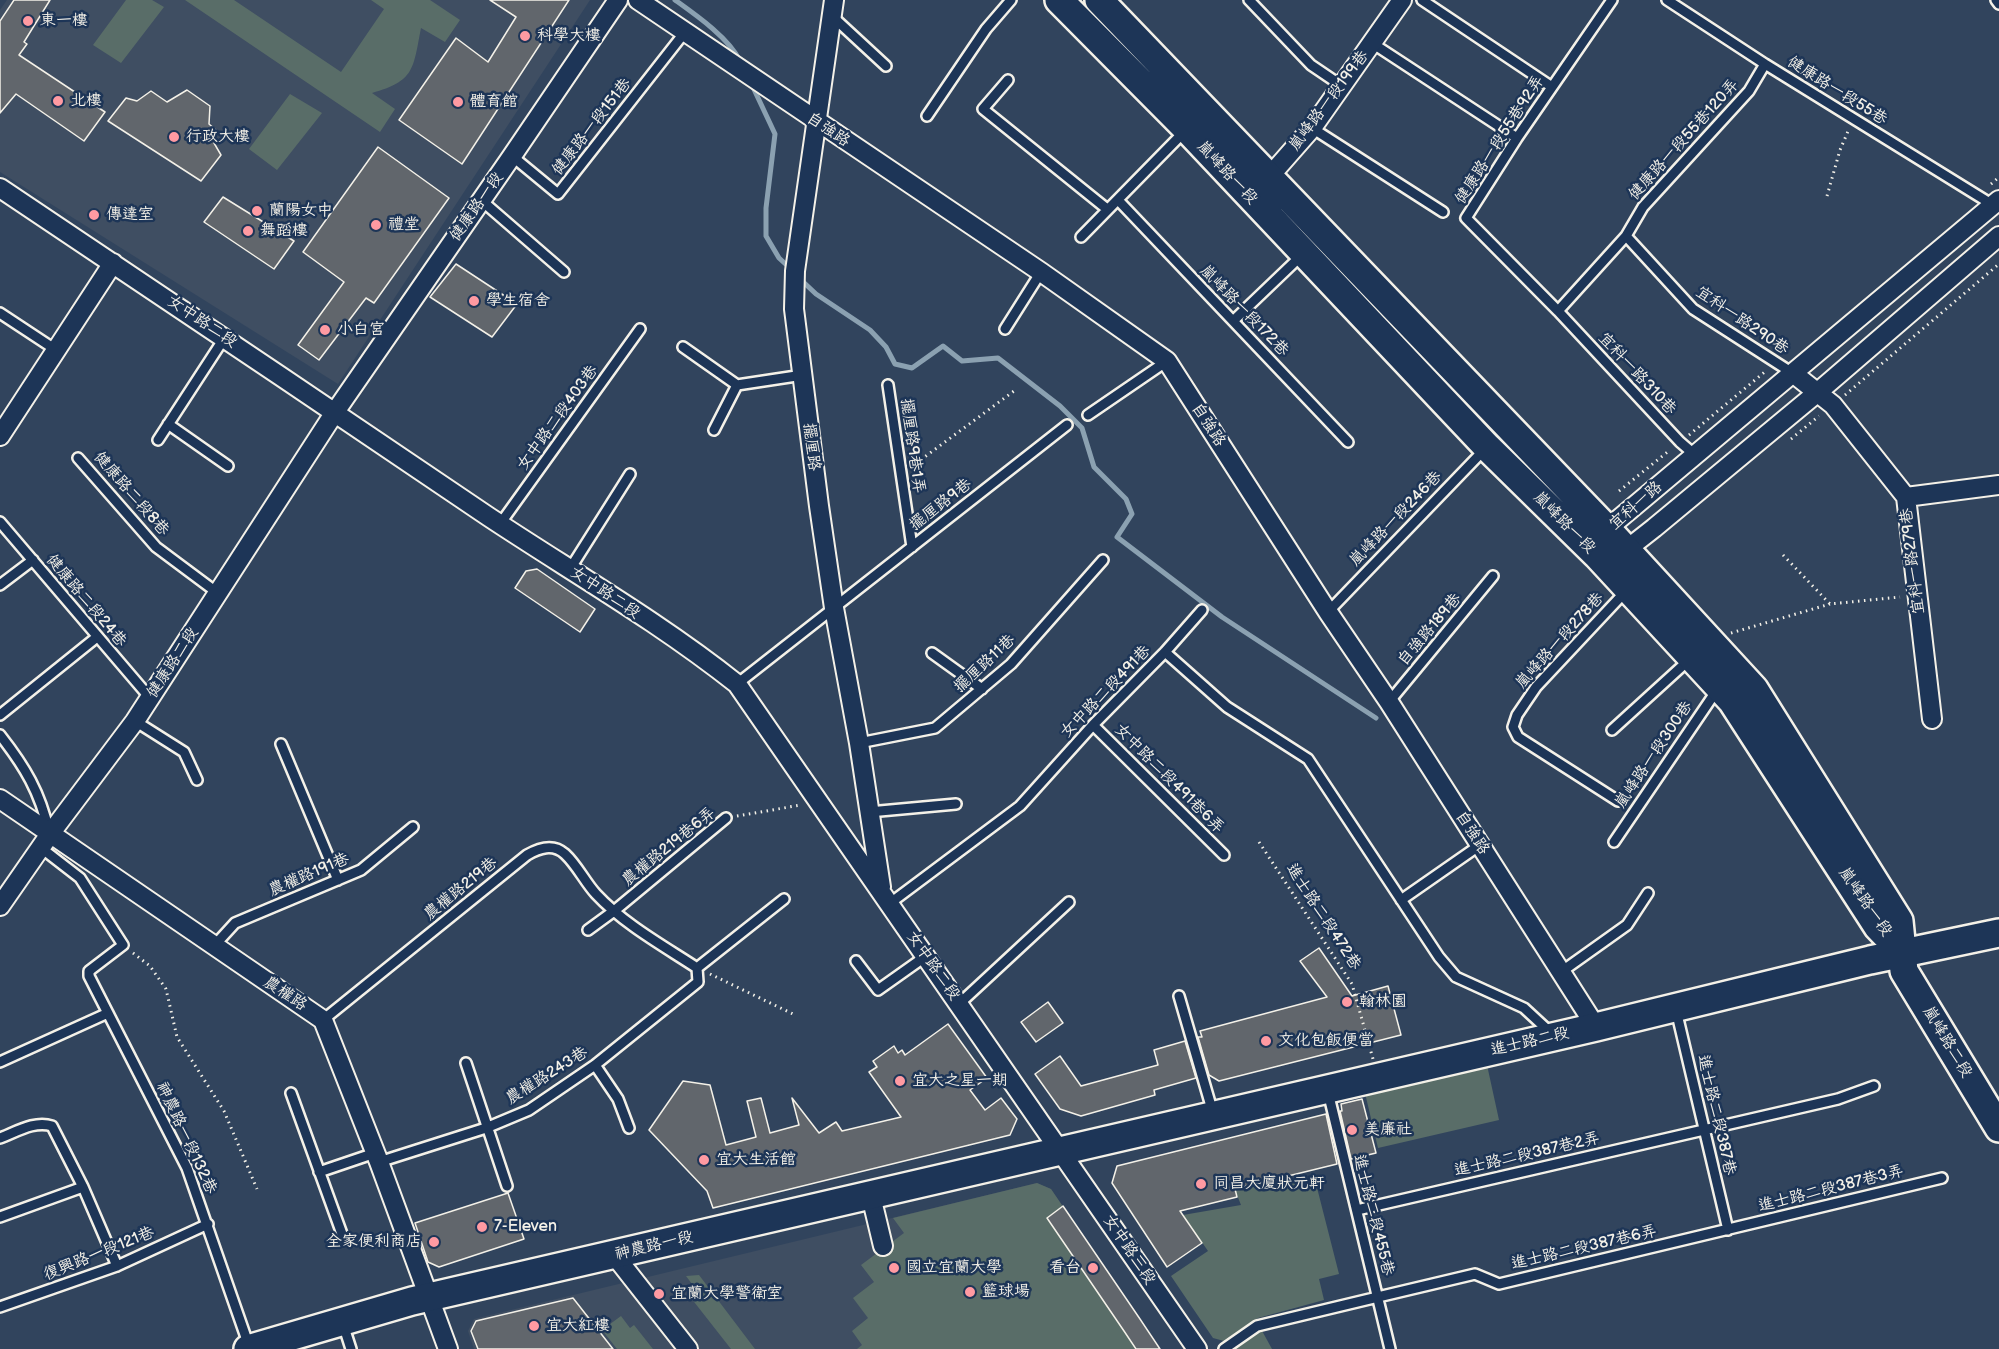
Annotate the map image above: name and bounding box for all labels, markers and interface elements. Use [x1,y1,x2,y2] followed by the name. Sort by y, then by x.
[40,11,88,31] place label: 東一樓
[21,14,35,28] marker: 東一樓
[537,26,601,46] place label: 科學大樓
[518,29,532,43] marker: 科學大樓
[1285,47,1373,155] street label: 嵐峰路一段199巷
[1783,53,1891,129] street label: 健康路一段55巷
[1451,72,1549,208] street label: 健康路一段55巷92弄
[548,75,636,179] street label: 健康路一段151巷
[1625,76,1743,204] street label: 健康路一段55巷120弄
[70,91,102,111] place label: 北樓
[470,92,518,112] place label: 體育館
[51,94,65,108] marker: 北樓
[451,95,465,109] marker: 體育館
[803,109,853,151] street label: 自強路
[186,127,250,147] place label: 行政大樓
[167,130,181,144] marker: 行政大樓
[1193,137,1261,209] street label: 嵐峰路一段
[446,169,508,245] street label: 健康路一段
[269,201,333,221] place label: 蘭陽女中
[250,204,264,218] marker: 蘭陽女中
[106,205,154,225] place label: 傳達室
[87,208,101,222] marker: 傳達室
[388,215,420,235] place label: 禮堂
[369,218,383,232] marker: 禮堂
[260,221,308,241] place label: 舞蹈樓
[241,224,255,238] marker: 舞蹈樓
[1196,261,1292,361] street label: 嵐峰路一段172巷
[1692,283,1792,359] street label: 宜科一路290巷
[486,291,550,311] place label: 學生宿舍
[163,292,241,352] street label: 女中路二段
[467,294,481,308] marker: 學生宿舍
[337,320,385,340] place label: 小白宮
[318,323,332,337] marker: 小白宮
[1594,329,1680,419] street label: 宜科一路310巷
[513,362,603,474] street label: 女中路二段403巷
[896,397,928,495] street label: 擺厘路9巷1弄
[1187,400,1229,450] street label: 自強路
[799,422,823,472] street label: 擺厘路
[89,448,173,540] street label: 健康路二段8巷
[1346,467,1446,571] street label: 嵐峰路一段246巷
[906,475,976,535] street label: 擺厘路9巷
[1606,478,1666,534] street label: 宜科一路
[1529,488,1599,558] street label: 嵐峰路一段
[1897,507,1929,615] street label: 宜科一路279巷
[42,551,130,651] street label: 健康路二段24巷
[566,563,644,623] street label: 女中路二段
[1512,589,1608,693] street label: 嵐峰路一段278巷
[1394,590,1466,670] street label: 自強路189巷
[143,624,203,702] street label: 健康路二段
[951,631,1019,697] street label: 擺厘路11巷
[1057,642,1155,742] street label: 女中路二段491巷
[1611,698,1697,812] street label: 嵐峰路一段300巷
[1110,720,1228,838] street label: 女中路二段491巷6弄
[618,804,720,890] street label: 農權路219巷6弄
[1451,808,1493,858] street label: 自強路
[266,849,352,901] street label: 農權路191巷
[421,854,501,924] street label: 農權路219巷
[1281,860,1365,974] street label: 進士路二段472巷
[1834,864,1896,940] street label: 嵐峰路一段
[902,928,964,1004] street label: 女中路二段
[260,973,310,1015] street label: 農權路
[1359,992,1407,1012] place label: 翰林園
[1340,995,1354,1009] marker: 翰林園
[1918,1003,1976,1081] street label: 嵐峰路二段
[1489,1024,1571,1060] street label: 進士路二段
[1278,1031,1374,1051] place label: 文化包飯便當
[1259,1034,1273,1048] marker: 文化包飯便當
[503,1043,591,1109] street label: 農權路243巷
[1693,1053,1739,1177] street label: 進士路二段387巷
[912,1071,1008,1091] place label: 宜大之星一期
[893,1074,907,1088] marker: 宜大之星一期
[152,1079,220,1197] street label: 神農路一段132巷
[1364,1120,1412,1140] place label: 美廉社
[1345,1123,1359,1137] marker: 美廉社
[1453,1129,1601,1181] street label: 進士路二段387巷2弄
[716,1150,796,1170] place label: 宜大生活館
[1349,1152,1397,1278] street label: 進士路二段455巷
[697,1153,711,1167] marker: 宜大生活館
[1756,1162,1906,1216] street label: 進士路二段387巷3弄
[1213,1174,1325,1194] place label: 同昌大廈狀元軒
[1194,1177,1208,1191] marker: 同昌大廈狀元軒
[1099,1211,1159,1289] street label: 女中路三段
[494,1217,557,1237] place label: 7-Eleven
[475,1220,489,1234] marker: 7-Eleven
[1509,1222,1659,1274] street label: 進士路二段387巷6弄
[41,1223,157,1285] street label: 復興路一段121巷
[613,1228,695,1264] street label: 神農路一段
[326,1232,422,1252] place label: 全家便利商店
[427,1235,441,1249] marker: 全家便利商店
[906,1258,1002,1278] place label: 國立宜蘭大學
[1049,1258,1081,1278] place label: 看台
[887,1261,901,1275] marker: 國立宜蘭大學
[1086,1261,1100,1275] marker: 看台
[982,1282,1030,1302] place label: 籃球場
[671,1284,783,1304] place label: 宜蘭大學警衛室
[963,1285,977,1299] marker: 籃球場
[652,1287,666,1301] marker: 宜蘭大學警衛室
[546,1316,610,1336] place label: 宜大紅樓
[527,1319,541,1333] marker: 宜大紅樓

